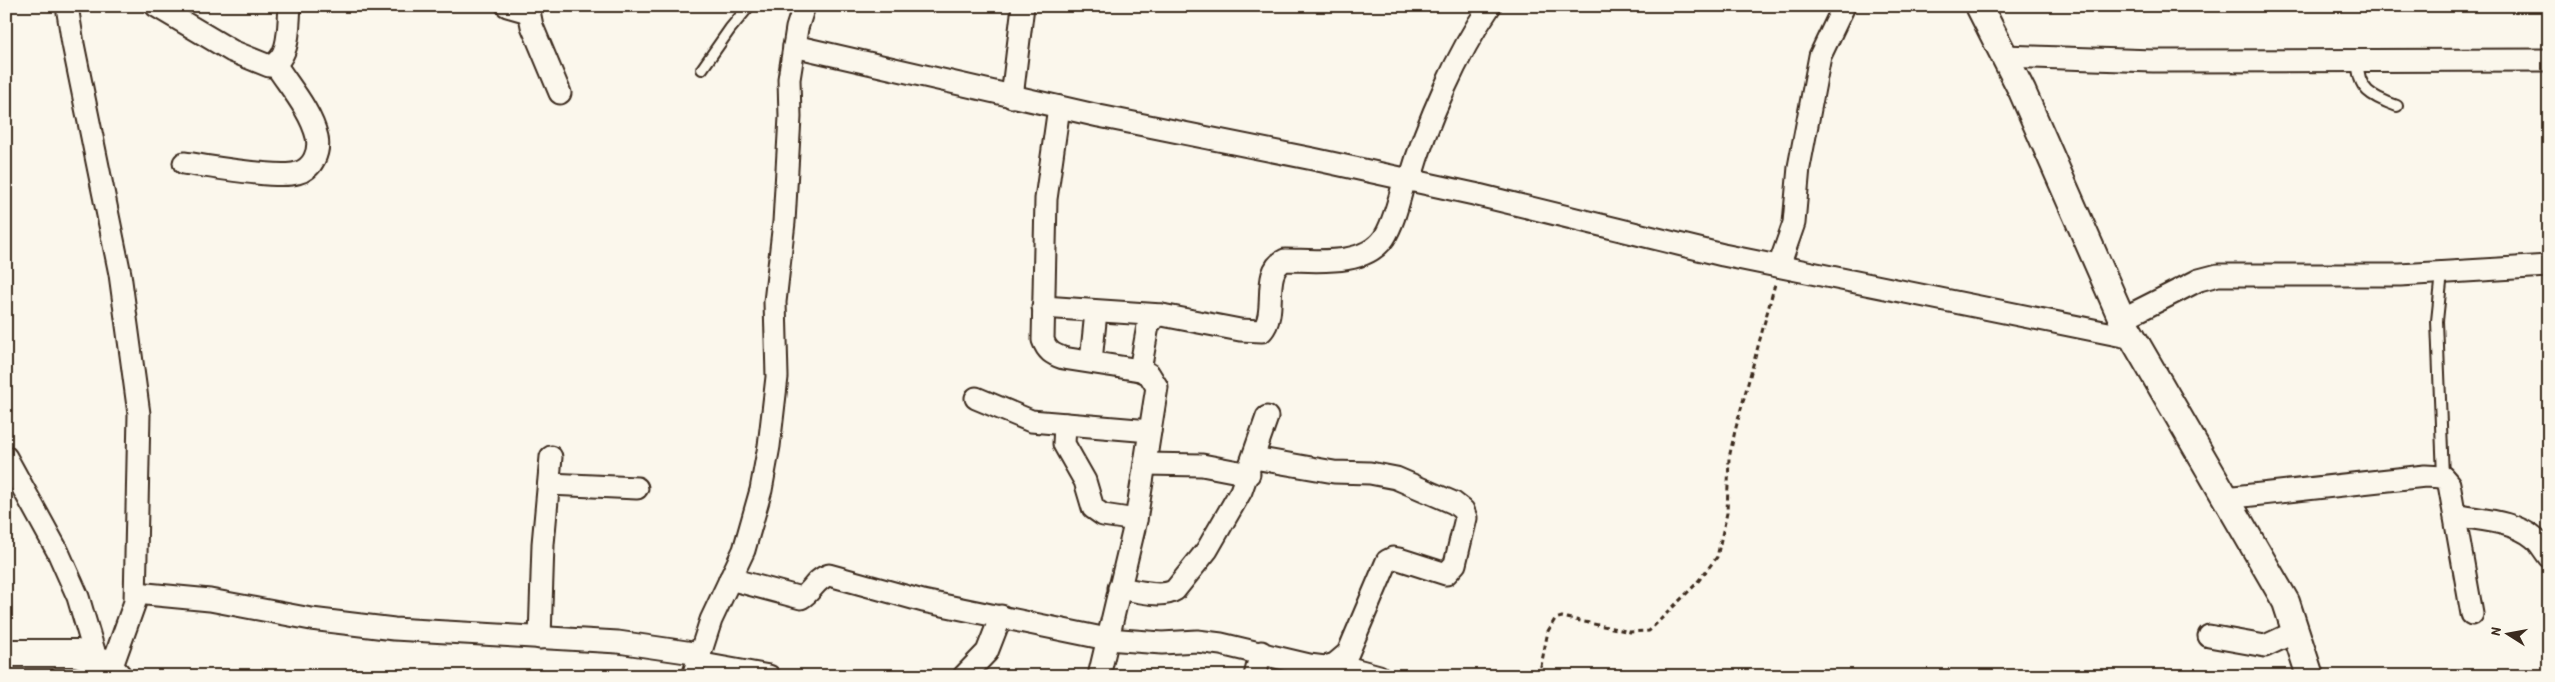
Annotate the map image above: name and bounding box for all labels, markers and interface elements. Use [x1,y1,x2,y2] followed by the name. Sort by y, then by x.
[2482,610,2532,660] north arrow
[2485,625,2505,637] text: N

